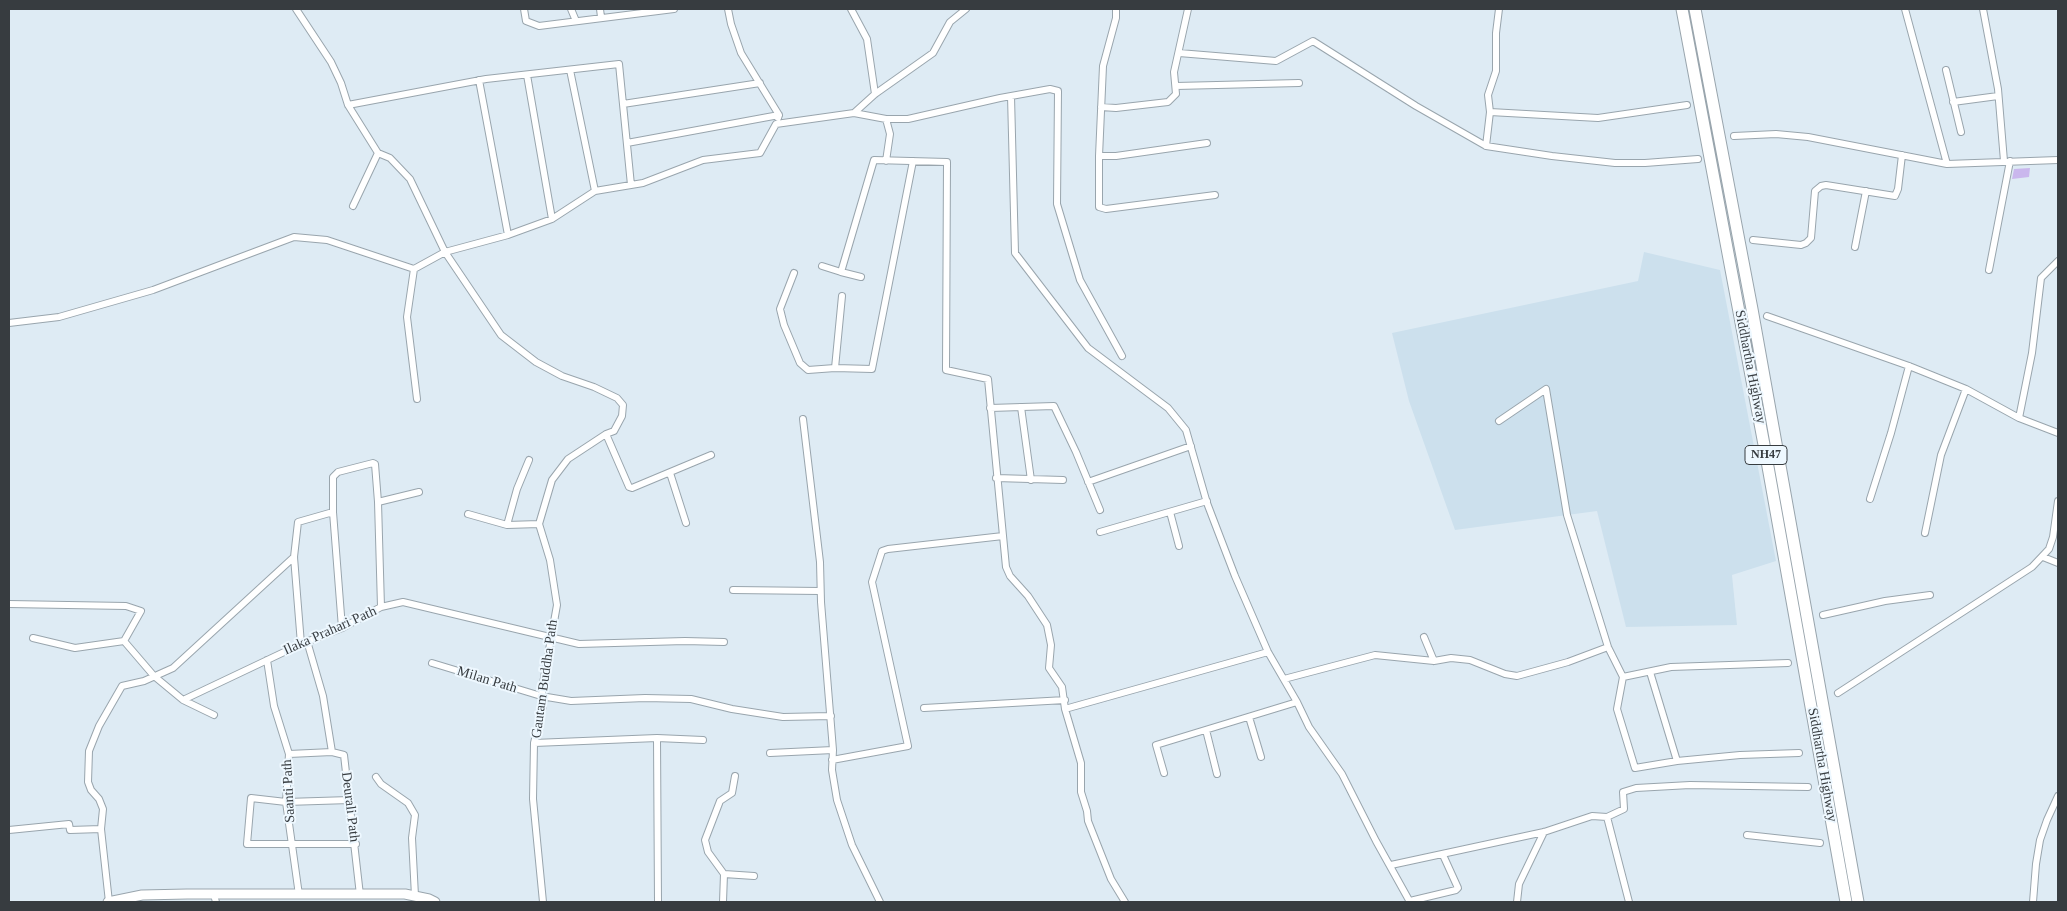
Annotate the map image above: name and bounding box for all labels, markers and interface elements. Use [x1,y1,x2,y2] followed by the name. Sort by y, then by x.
[1729,300,1771,434] street label: Siddhartha Highway
[1745,446,1787,464] road number: NH47
[273,600,387,662] street label: Ilaka Prahari Path
[527,608,563,750] street label: Gautam Buddha Path
[451,662,523,698] street label: Milan Path
[1802,698,1842,832] street label: Siddhartha Highway
[279,753,299,829] street label: Saanti Path
[337,766,363,848] street label: Deurali Path

